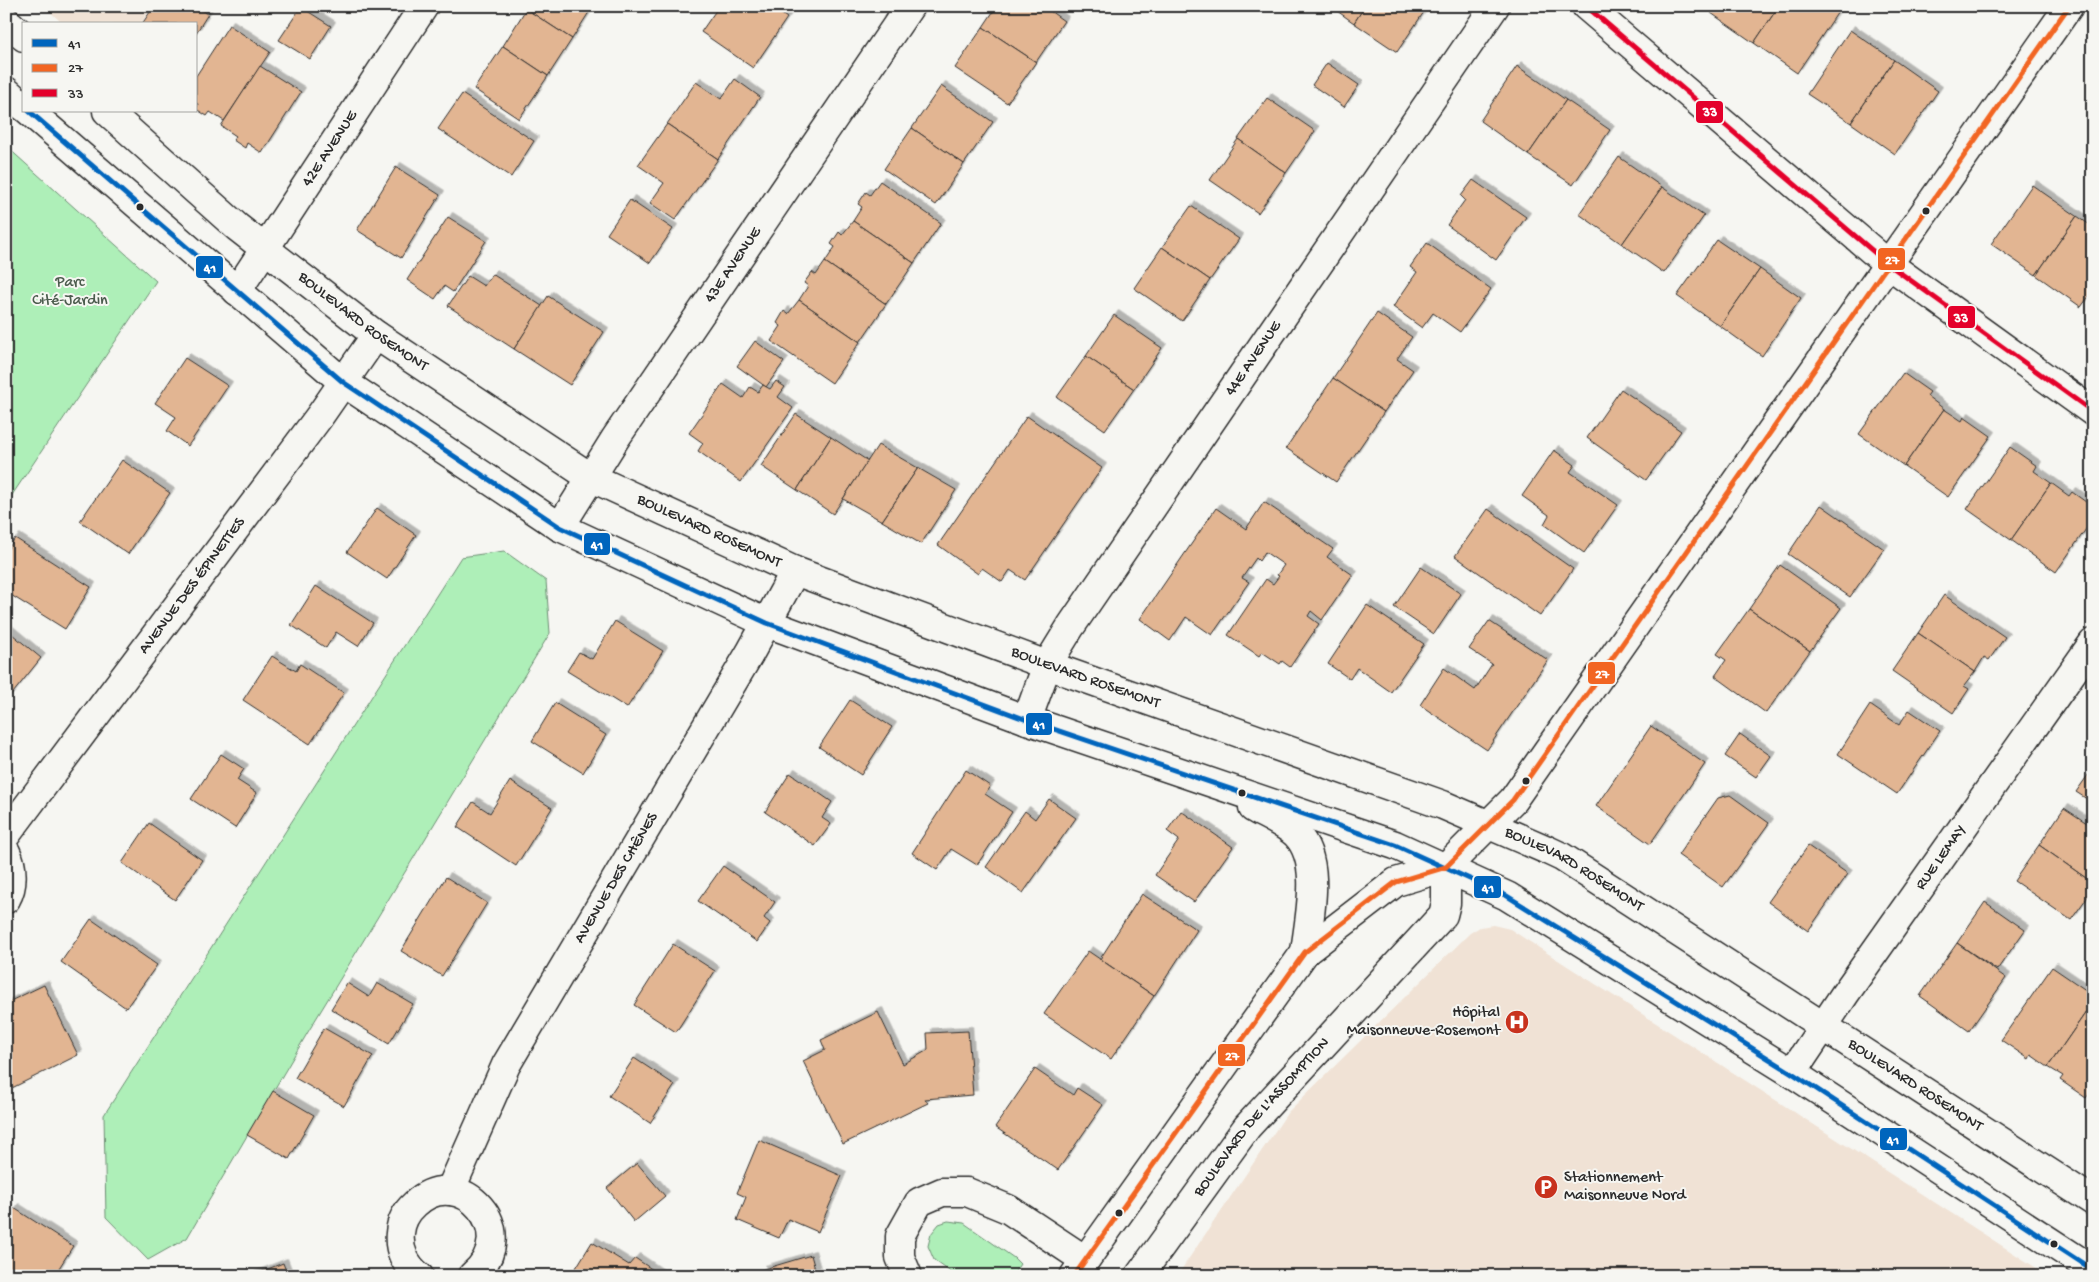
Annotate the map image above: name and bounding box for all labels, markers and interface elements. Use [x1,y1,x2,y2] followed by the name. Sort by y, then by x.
[22,22,198,112] legend
[68,36,81,54] text: 41
[68,60,84,78] text: 27
[67,86,84,104] text: 33
[1695,100,1724,124] line badge: 33
[1702,105,1717,122] text: 33
[298,106,363,191] street label: 42E AVENUE
[135,202,145,212] unlabelled marker
[1921,206,1931,216] unlabelled marker
[701,223,766,307] street label: 43E AVENUE
[1877,247,1906,271] line badge: 27
[1885,253,1900,270] text: 27
[195,255,224,279] line badge: 41
[203,261,216,278] text: 41
[293,268,432,377] street label: BOULEVARD ROSEMONT
[32,274,108,311] park label: Parc Cité-Jardin
[1947,305,1976,329] line badge: 33
[1953,311,1968,328] text: 33
[1221,317,1287,400] street label: 44E AVENUE
[633,490,785,573] street label: BOULEVARD ROSEMONT
[135,513,250,658] street label: AVENUE DES ÉPINETTES
[583,532,611,556] line badge: 41
[590,538,603,555] text: 41
[1007,643,1163,714] street label: BOULEVARD ROSEMONT
[1587,661,1616,685] line badge: 27
[1595,667,1610,684] text: 27
[1025,712,1053,736] line badge: 41
[1032,718,1045,735] text: 41
[1521,776,1531,786] unlabelled marker
[1237,788,1247,798] unlabelled marker
[570,809,663,947] street label: AVENUE DES CHÊNES
[1912,822,1971,894] street label: RUE LEMAY
[1501,823,1647,917] street label: BOULEVARD ROSEMONT
[1473,875,1502,899] line badge: 41
[1481,881,1494,898] text: 41
[1346,1004,1501,1041] place label: Hôpital Maisonneuve-Rosemont
[1504,1009,1530,1035] hospital icon: Hôpital Maisonneuve-Rosemont
[1189,1034,1334,1201] street label: BOULEVARD DE L'ASSOMPTION
[1843,1035,1987,1137] street label: BOULEVARD ROSEMONT
[1217,1043,1246,1067] line badge: 27
[1225,1049,1240,1066] text: 27
[1879,1127,1908,1151] line badge: 41
[1886,1133,1899,1150] text: 41
[1564,1169,1687,1206] place label: Stationnement Maisonneuve Nord
[1533,1174,1559,1200] parking icon: Stationnement Maisonneuve Nord
[1114,1208,1124,1218] unlabelled marker
[2049,1239,2059,1249] unlabelled marker

